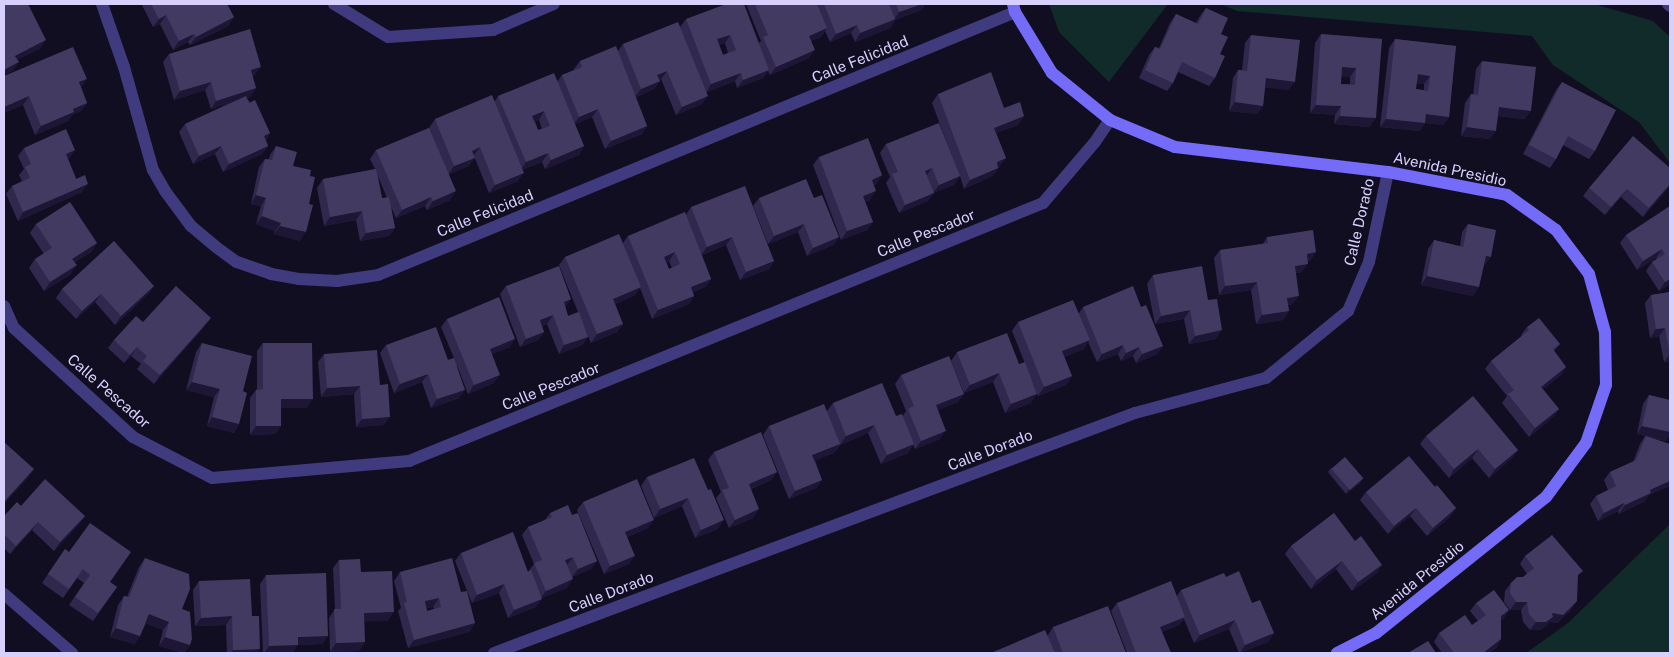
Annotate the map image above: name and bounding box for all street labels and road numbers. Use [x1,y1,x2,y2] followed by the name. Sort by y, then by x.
[809,31,911,87] street label: Calle Felicidad
[1392,148,1508,190] street label: Avenida Presidio
[1340,176,1378,268] street label: Calle Dorado
[434,185,536,241] street label: Calle Felicidad
[874,205,978,261] street label: Calle Pescador
[64,350,154,432] street label: Calle Pescador
[499,358,603,414] street label: Calle Pescador
[945,426,1035,474] street label: Calle Dorado
[1367,537,1467,623] street label: Avenida Presidio
[566,568,656,616] street label: Calle Dorado

